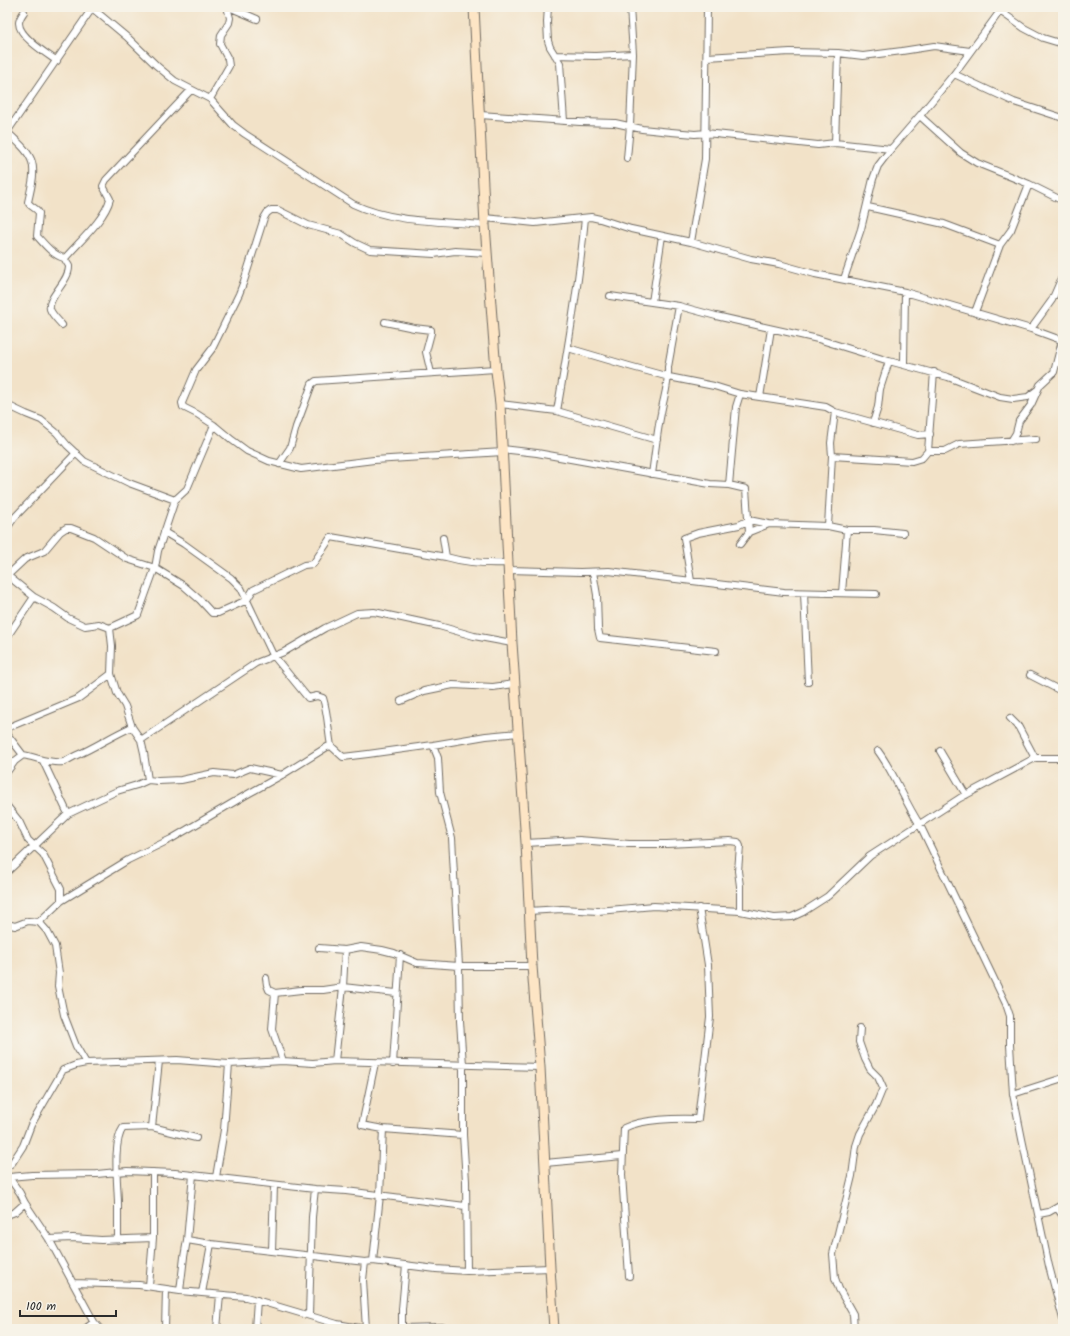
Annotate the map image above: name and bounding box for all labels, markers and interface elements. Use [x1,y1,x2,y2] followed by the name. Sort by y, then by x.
[20,1292,116,1318] scale bar
[26,1297,57,1316] text: 100 m

